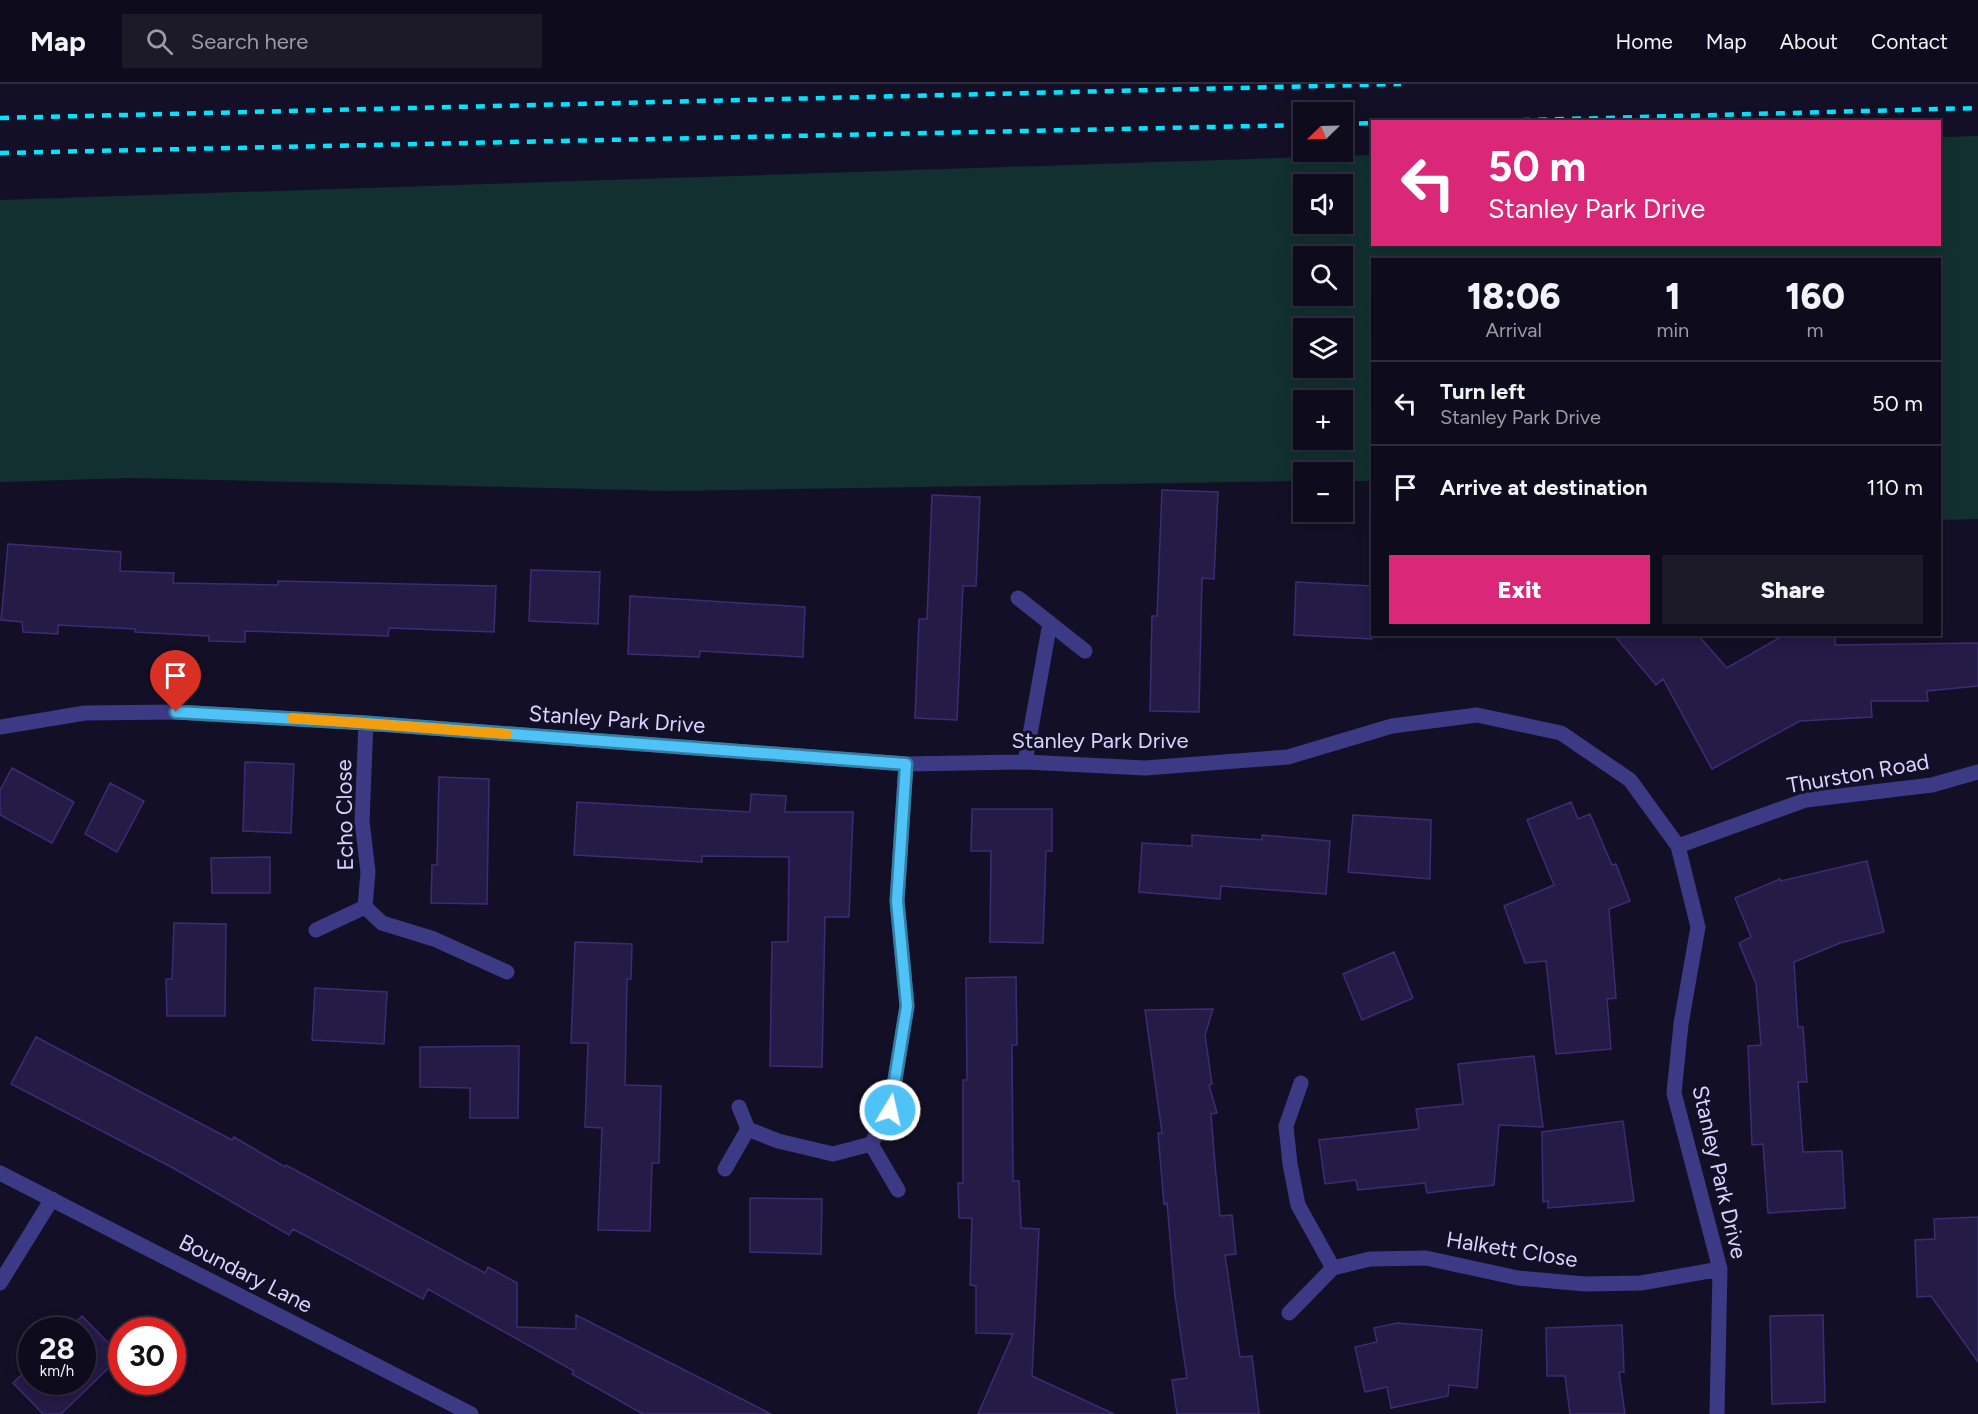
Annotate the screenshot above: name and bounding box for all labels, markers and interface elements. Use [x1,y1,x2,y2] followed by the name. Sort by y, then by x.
[122,14,542,68] search box
[30,24,86,58] text: Map
[143,25,176,58] icon: search
[191,28,308,55] text: Search here
[1616,29,1673,54] text: Home
[1706,29,1747,54] text: Map
[1780,29,1838,54] text: About
[1871,29,1948,54] text: Contact
[1293,102,1353,162] north arrow
[1293,102,1353,522] map controls
[1488,141,1586,192] text: 50 m
[1389,144,1467,222] icon: left
[1293,174,1353,234] button: sound
[1488,192,1705,225] text: Stanley Park Drive
[1293,246,1353,306] button: search
[1467,275,1561,318] text: 18:06
[1665,275,1681,318] text: 1
[1785,275,1845,318] text: 160
[1293,318,1353,378] button: layers
[1485,318,1542,342] text: Arrival
[1656,318,1689,342] text: min
[1807,318,1824,342] text: m
[1440,378,1526,405] text: Turn left
[1389,387,1422,420] icon: left
[1293,390,1353,450] button: +
[1872,390,1923,417] text: 50 m
[1440,405,1601,429] text: Stanley Park Drive
[1293,462,1353,522] button: −
[1389,471,1422,504] icon: arrive
[1440,474,1648,501] text: Arrive at destination
[1867,474,1923,501] text: 110 m
[1389,555,1650,624] button: Exit
[1662,555,1923,624] button: Share
[150,650,201,712] pin
[159,659,192,692] icon: arrive
[528,700,706,739] street label: Stanley Park Drive
[1012,727,1188,754] street label: Stanley Park Drive
[1785,748,1931,799] street label: Thurston Road
[330,759,359,871] street label: Echo Close
[858,1078,922,1142] position arrow
[1686,1083,1753,1261] street label: Stanley Park Drive
[1444,1226,1580,1273] street label: Halkett Close
[174,1228,317,1319] street label: Boundary Lane
[108,1317,186,1395] speed limit sign: 30
[39,1330,75,1367] text: 28
[40,1362,74,1380] text: km/h

